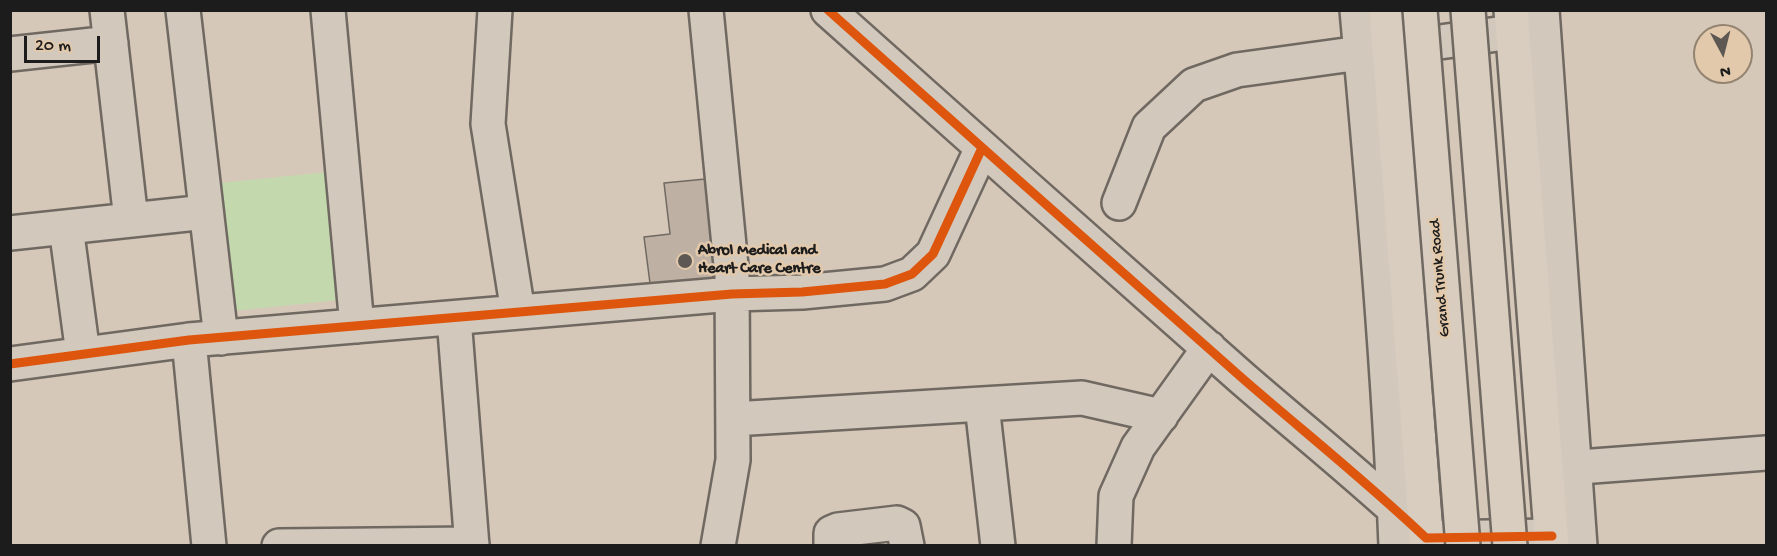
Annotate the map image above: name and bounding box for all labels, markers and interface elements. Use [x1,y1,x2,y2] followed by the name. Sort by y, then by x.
[27,24,104,62] scale bar
[1693,24,1753,84] north arrow
[35,36,71,57] text: 20 m
[1719,60,1731,80] text: N
[1426,218,1456,338] street label: Grand Trunk Road
[698,242,821,280] place label: Abrol Medical and Heart Care Centre
[676,252,694,270] marker: Abrol Medical and Heart Care Centre

